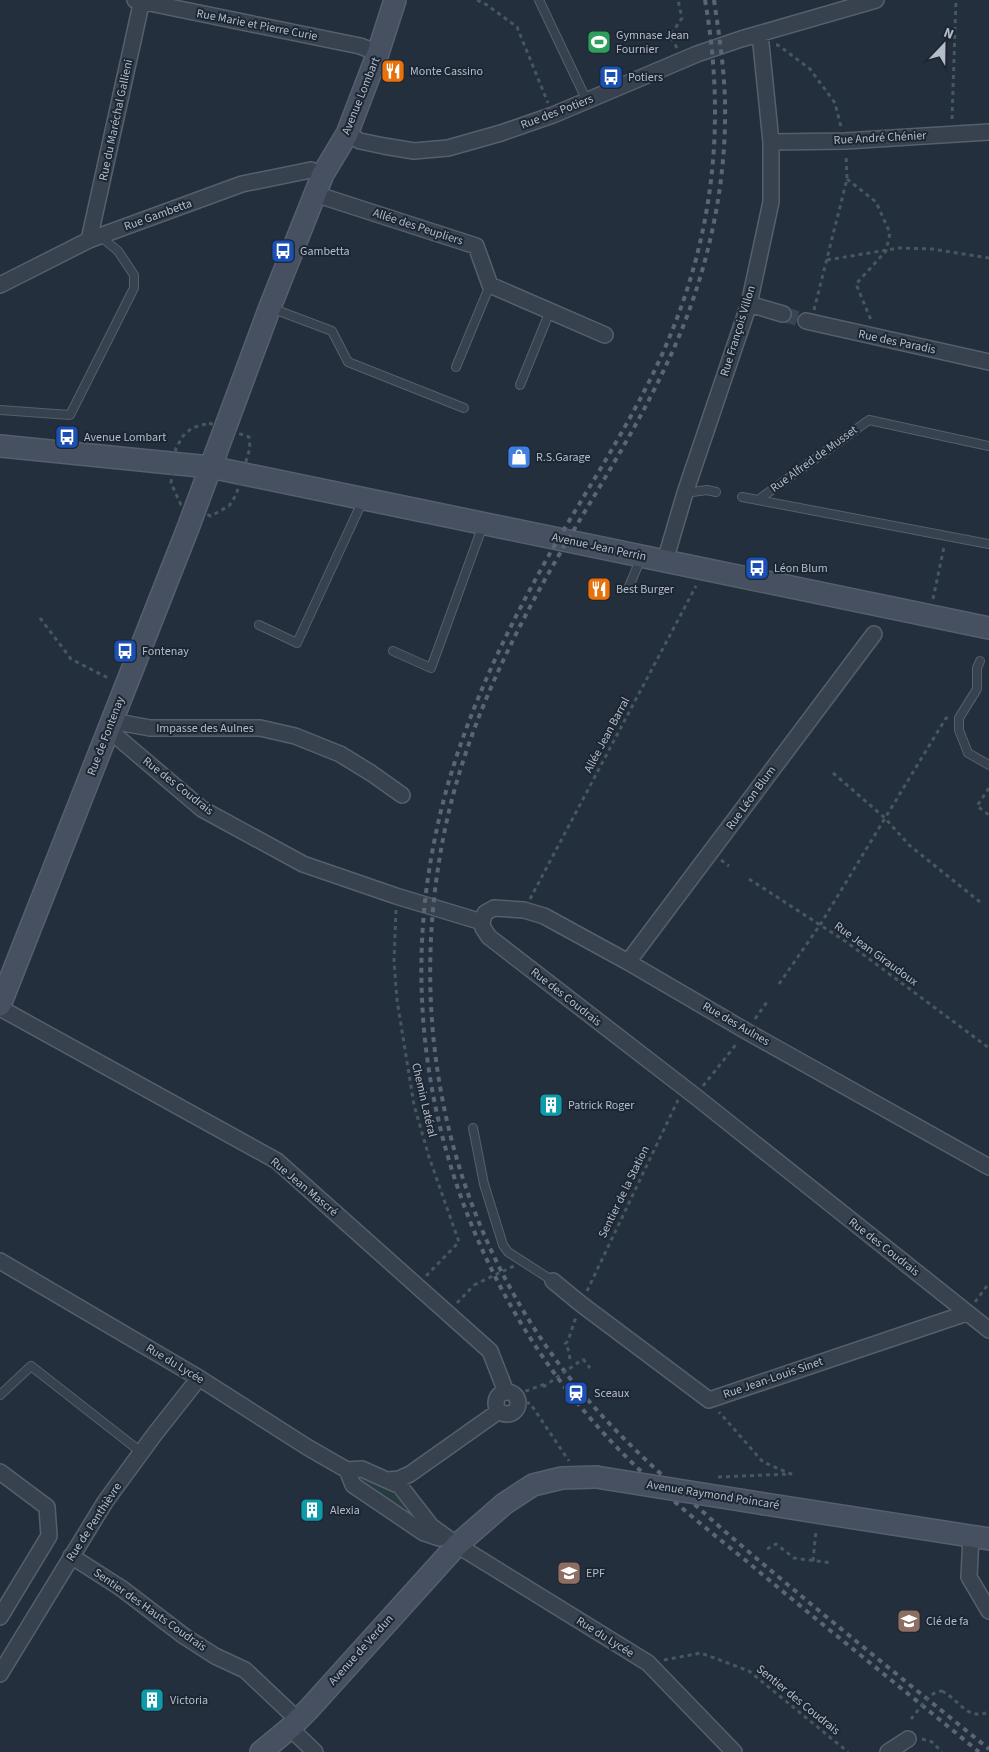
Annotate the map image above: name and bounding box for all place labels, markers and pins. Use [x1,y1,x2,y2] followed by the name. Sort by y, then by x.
[616,27,689,58] place label: Gymnase Jean Fournier
[586,29,612,55] sports icon: Gymnase Jean Fournier
[380,58,406,84] restaurant icon: Monte Cassino
[410,63,483,80] place label: Monte Cassino
[598,64,624,90] bus stop icon: Potiers
[628,69,663,86] place label: Potiers
[270,238,296,264] bus stop icon: Gambetta
[300,243,350,260] place label: Gambetta
[54,424,80,450] bus stop icon: Avenue Lombart
[84,429,166,446] place label: Avenue Lombart
[506,444,532,470] shop icon: R.S.Garage
[536,449,590,466] place label: R.S.Garage
[744,555,770,581] bus stop icon: Léon Blum
[774,560,828,577] place label: Léon Blum
[586,576,612,602] restaurant icon: Best Burger
[616,581,675,598] place label: Best Burger
[112,638,138,664] bus stop icon: Fontenay
[142,643,189,660] place label: Fontenay
[538,1092,564,1118] building icon: Patrick Roger
[568,1097,635,1114] place label: Patrick Roger
[563,1380,589,1406] station icon: Sceaux
[594,1385,630,1402] place label: Sceaux
[299,1497,325,1523] building icon: Alexia
[330,1502,360,1519] place label: Alexia
[556,1560,582,1586] school or university icon: EPF
[586,1565,605,1582] place label: EPF
[896,1608,922,1634] school or university icon: Clé de fa
[926,1613,969,1630] place label: Clé de fa
[139,1687,165,1713] building icon: Victoria
[170,1692,208,1709] place label: Victoria

